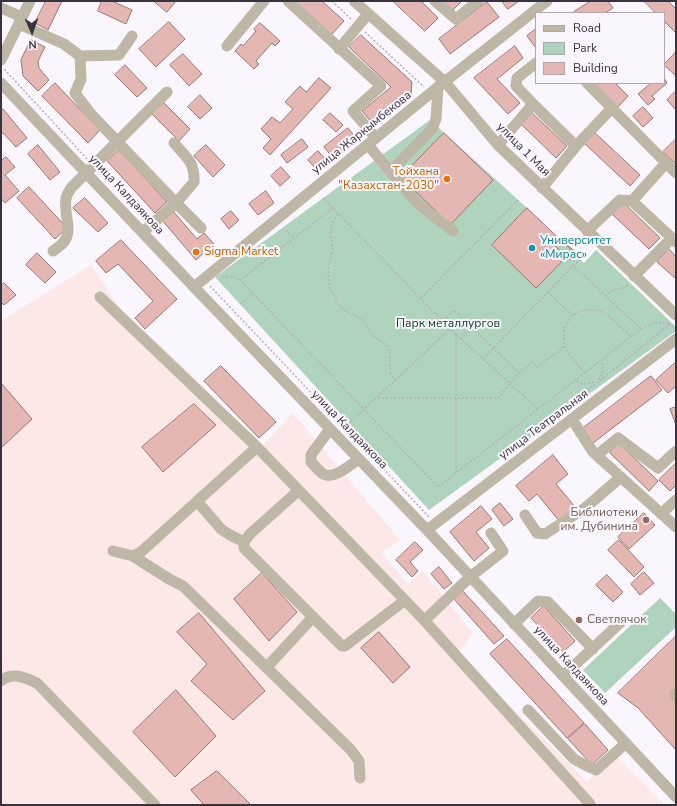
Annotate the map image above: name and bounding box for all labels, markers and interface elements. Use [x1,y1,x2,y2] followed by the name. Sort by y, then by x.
[12,12,52,52] north arrow
[535,12,665,84] legend
[573,20,601,36] text: Road
[28,37,37,52] text: N
[573,40,597,56] text: Park
[573,60,618,76] text: Building
[309,88,415,178] street label: улица Жаркымбекова
[493,120,553,180] street label: улица 1 Мая
[85,152,167,238] street label: улица Калдаякова
[338,165,439,193] place label: Тойхана "Казахстан-2030"
[442,174,452,184] marker: Тойхана "Казахстан-2030"
[540,234,611,262] place label: Университет «Мирас»
[527,243,537,253] marker: Университет «Мирас»
[204,245,278,259] place label: Sigma Market
[191,247,201,257] marker: Sigma Market
[396,317,500,331] park label: Парк металлургов
[497,387,591,463] street label: улица Театральная
[308,388,390,472] street label: улица Калдаякова
[561,506,638,534] place label: Библиотеки им. Дубинина
[641,515,651,525] marker: Библиотеки им. Дубинина
[587,613,647,627] place label: Светлячок
[574,615,584,625] marker: Светлячок
[530,623,612,709] street label: улица Калдаякова

